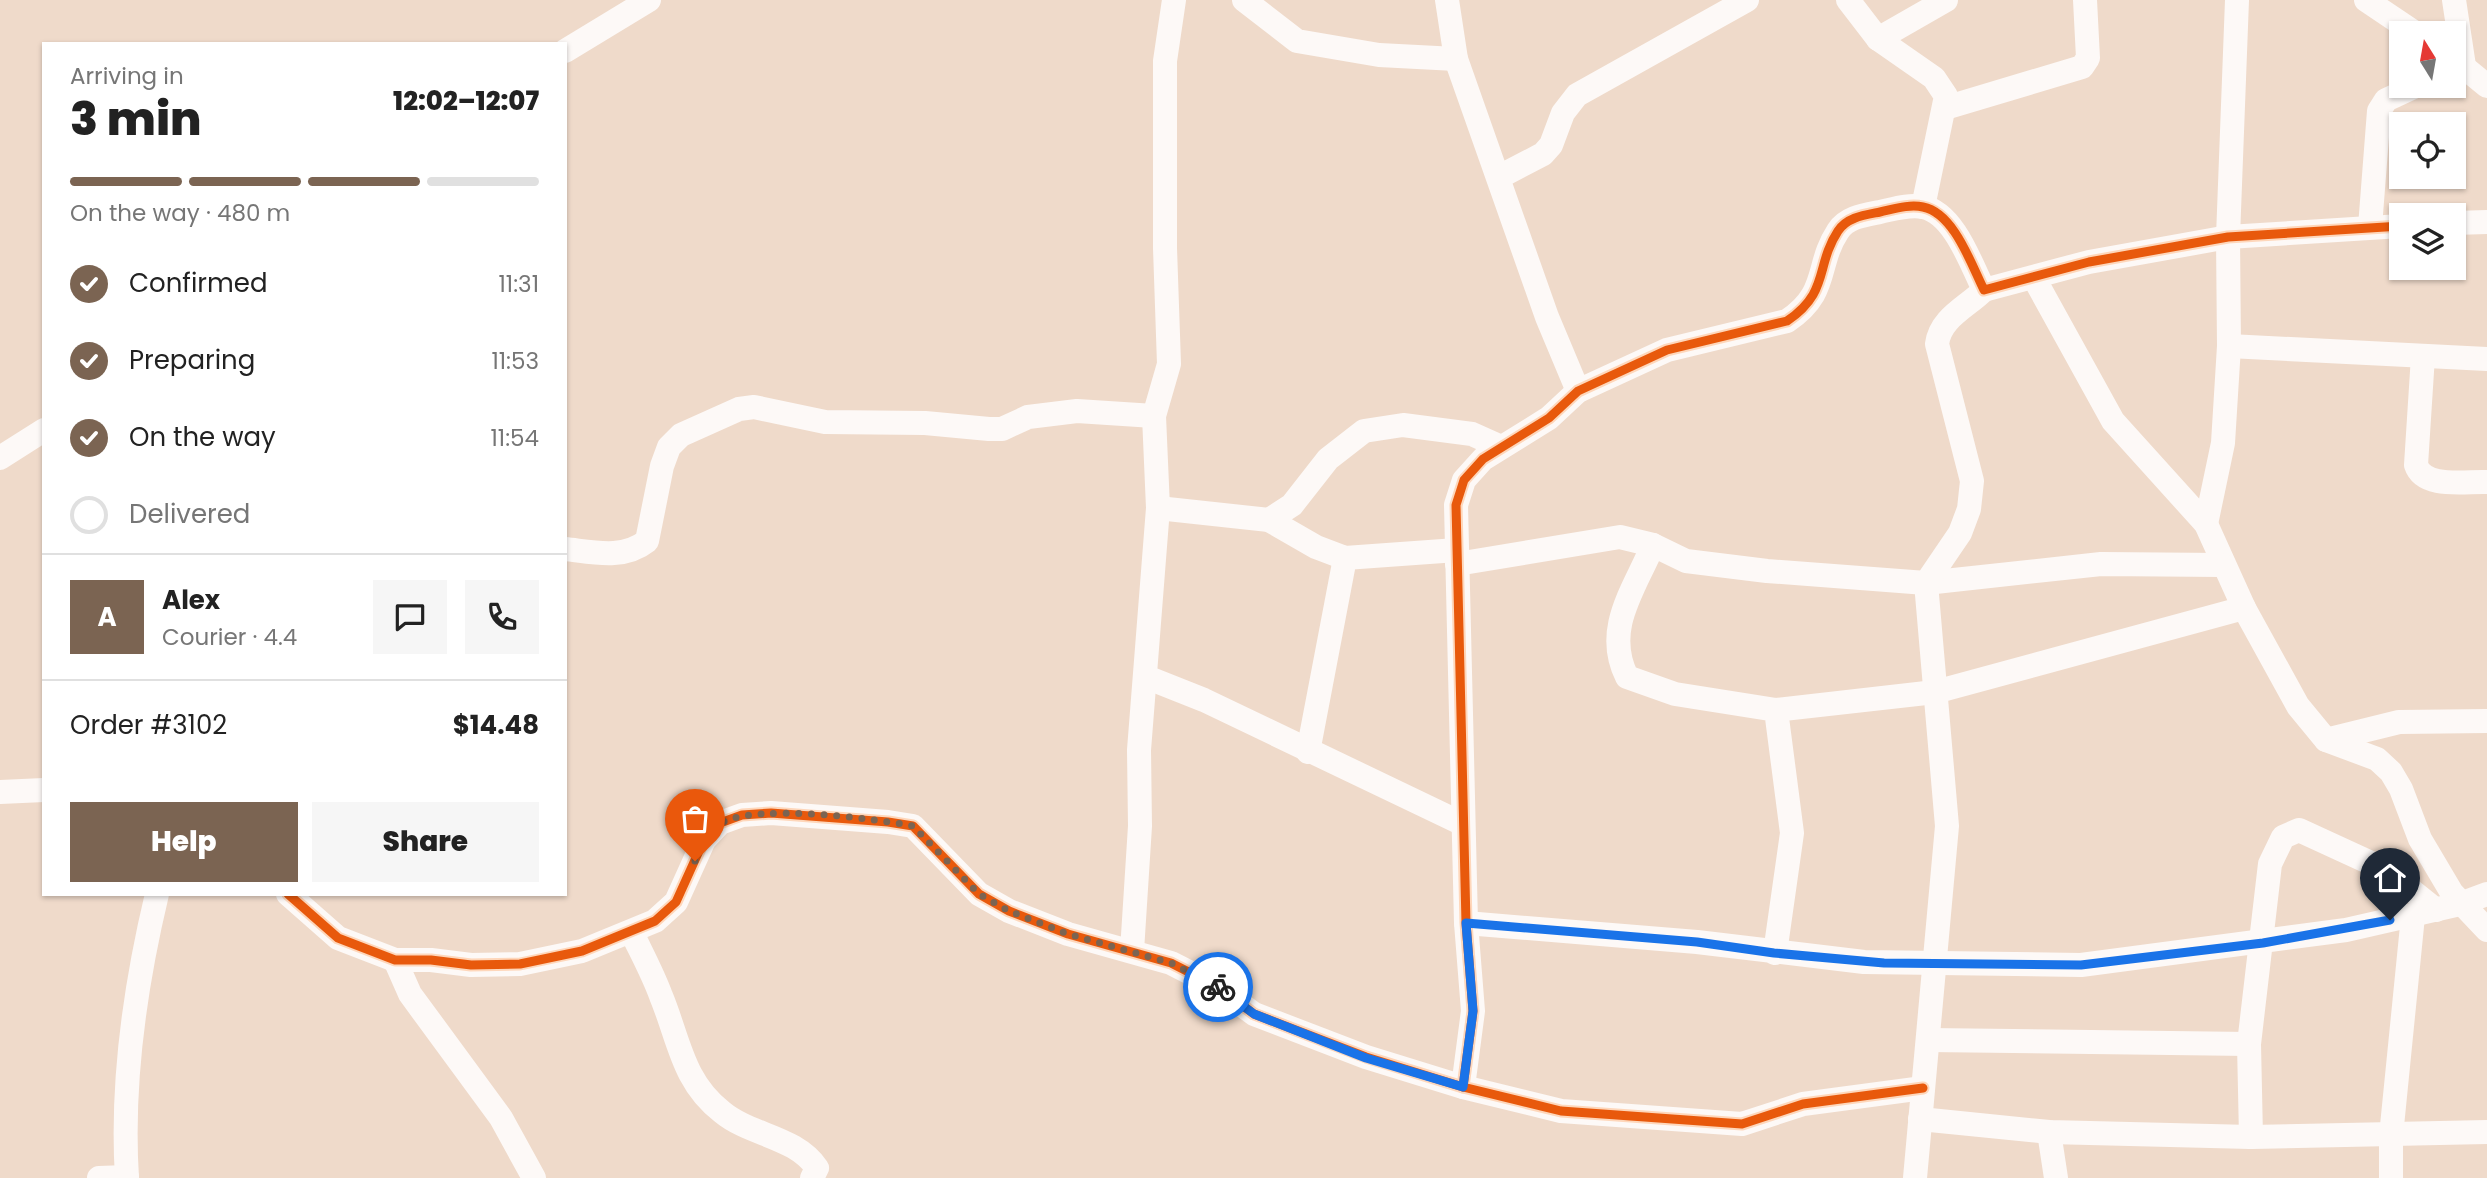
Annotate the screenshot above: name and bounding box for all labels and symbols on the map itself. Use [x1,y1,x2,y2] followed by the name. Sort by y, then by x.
[2389,21,2466,98] north arrow
[665,789,725,861] pin
[2360,848,2420,920] pin
[1183,952,1253,1022] courier

